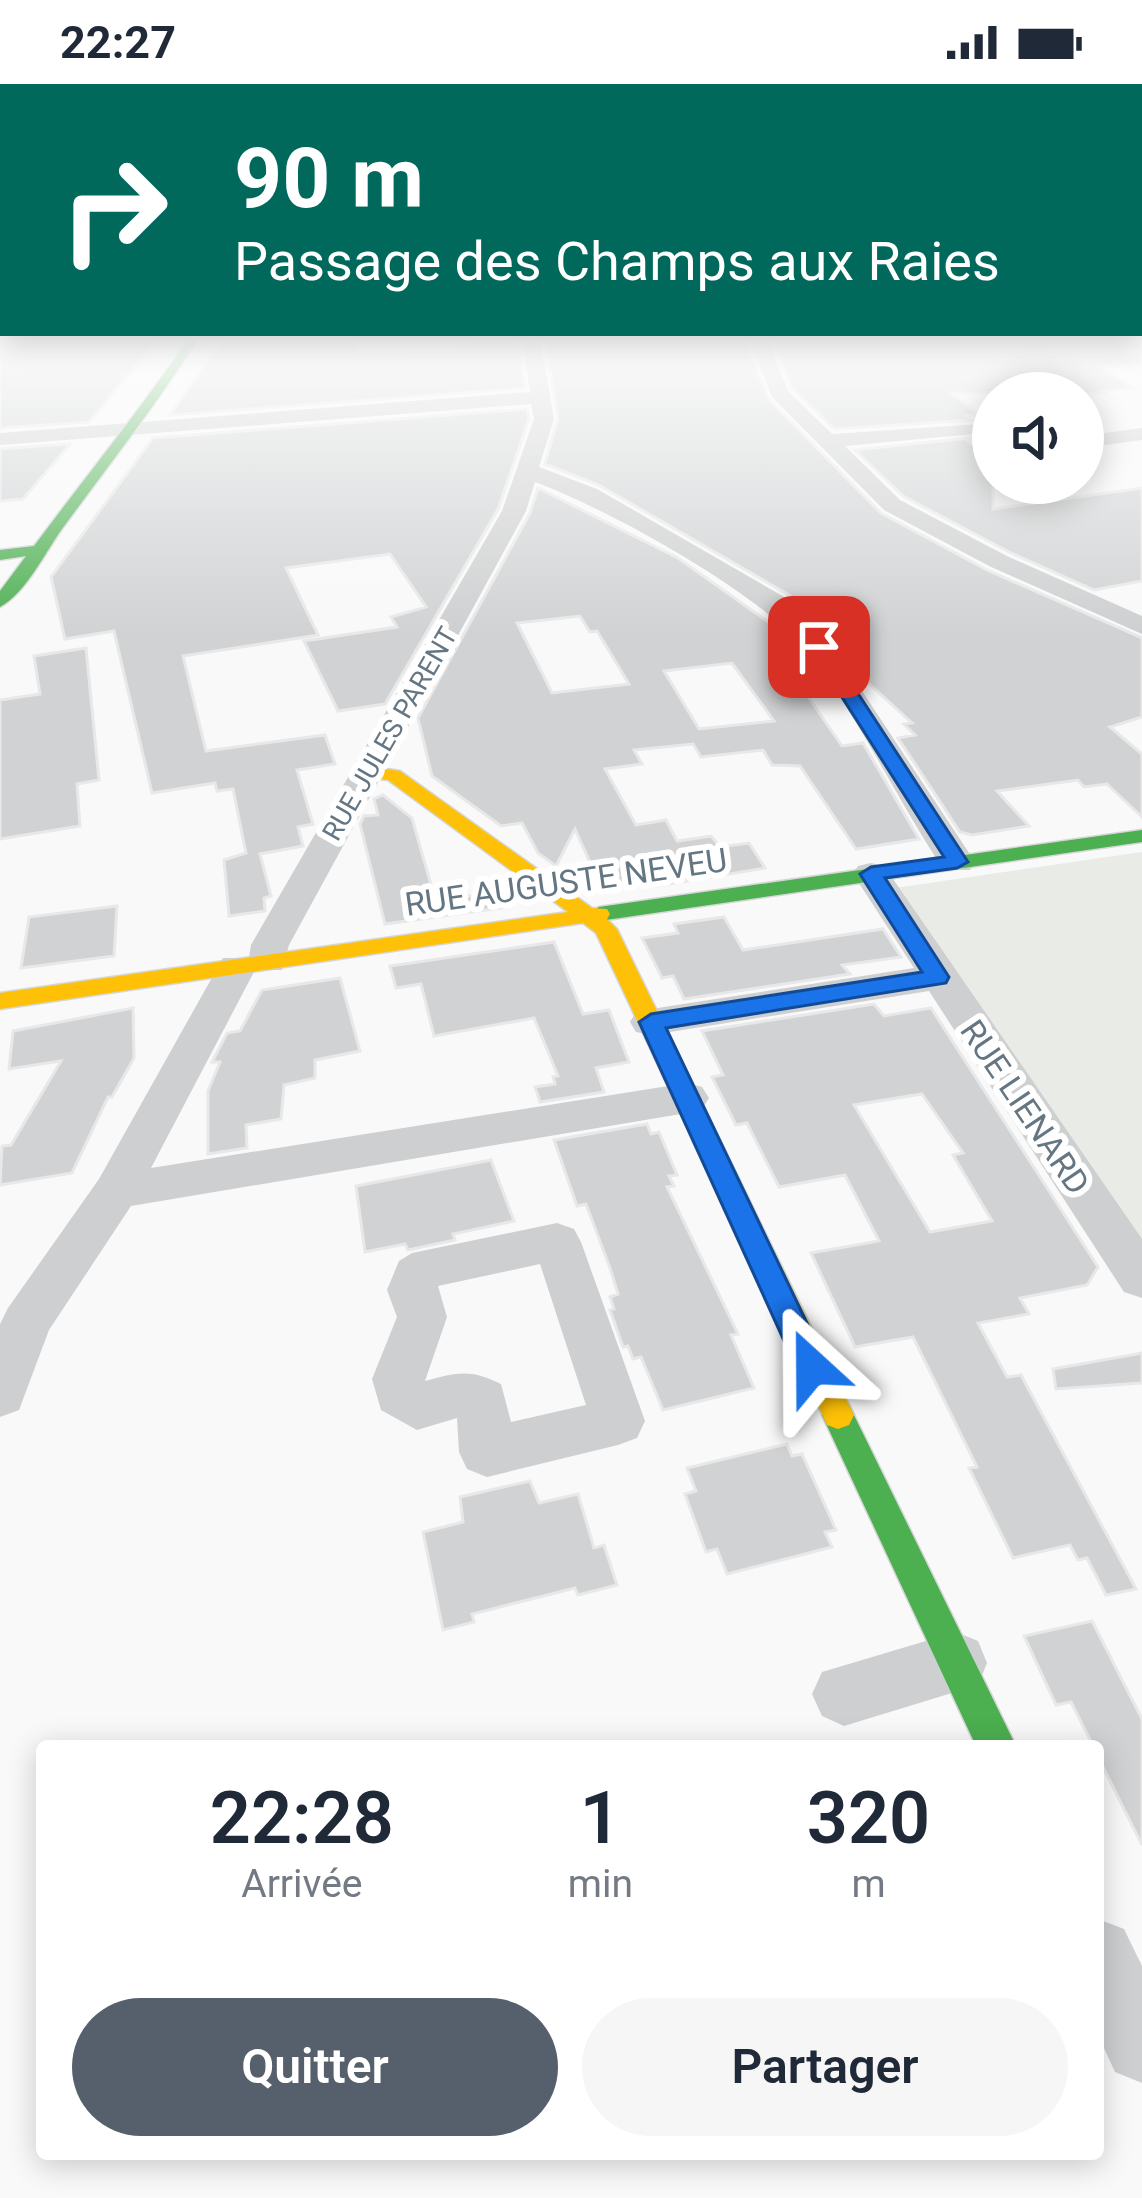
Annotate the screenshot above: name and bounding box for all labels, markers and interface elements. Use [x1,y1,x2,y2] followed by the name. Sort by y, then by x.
[60,16,176,69] text: 22:27
[234,129,424,228] text: 90 m
[36,132,192,288] icon: right
[234,230,1000,293] text: Passage des Champs aux Raies
[972,372,1104,504] map controls
[972,372,1104,504] button: sound
[768,596,870,698] pin
[786,614,852,680] icon: arrive
[316,622,464,846] street label: RUE JULES PARENT
[402,840,730,924] street label: RUE AUGUSTE NEVEU
[952,1013,1098,1201] street label: RUE LIENARD
[749,1304,875,1430] position arrow
[210,1776,394,1861] text: 22:28
[580,1776,621,1861] text: 1
[807,1776,930,1861] text: 320
[241,1861,363,1907] text: Arrivée
[568,1861,633,1907] text: min
[851,1861,886,1907] text: m
[72,1998,558,2136] button: Quitter
[582,1998,1068,2136] button: Partager

